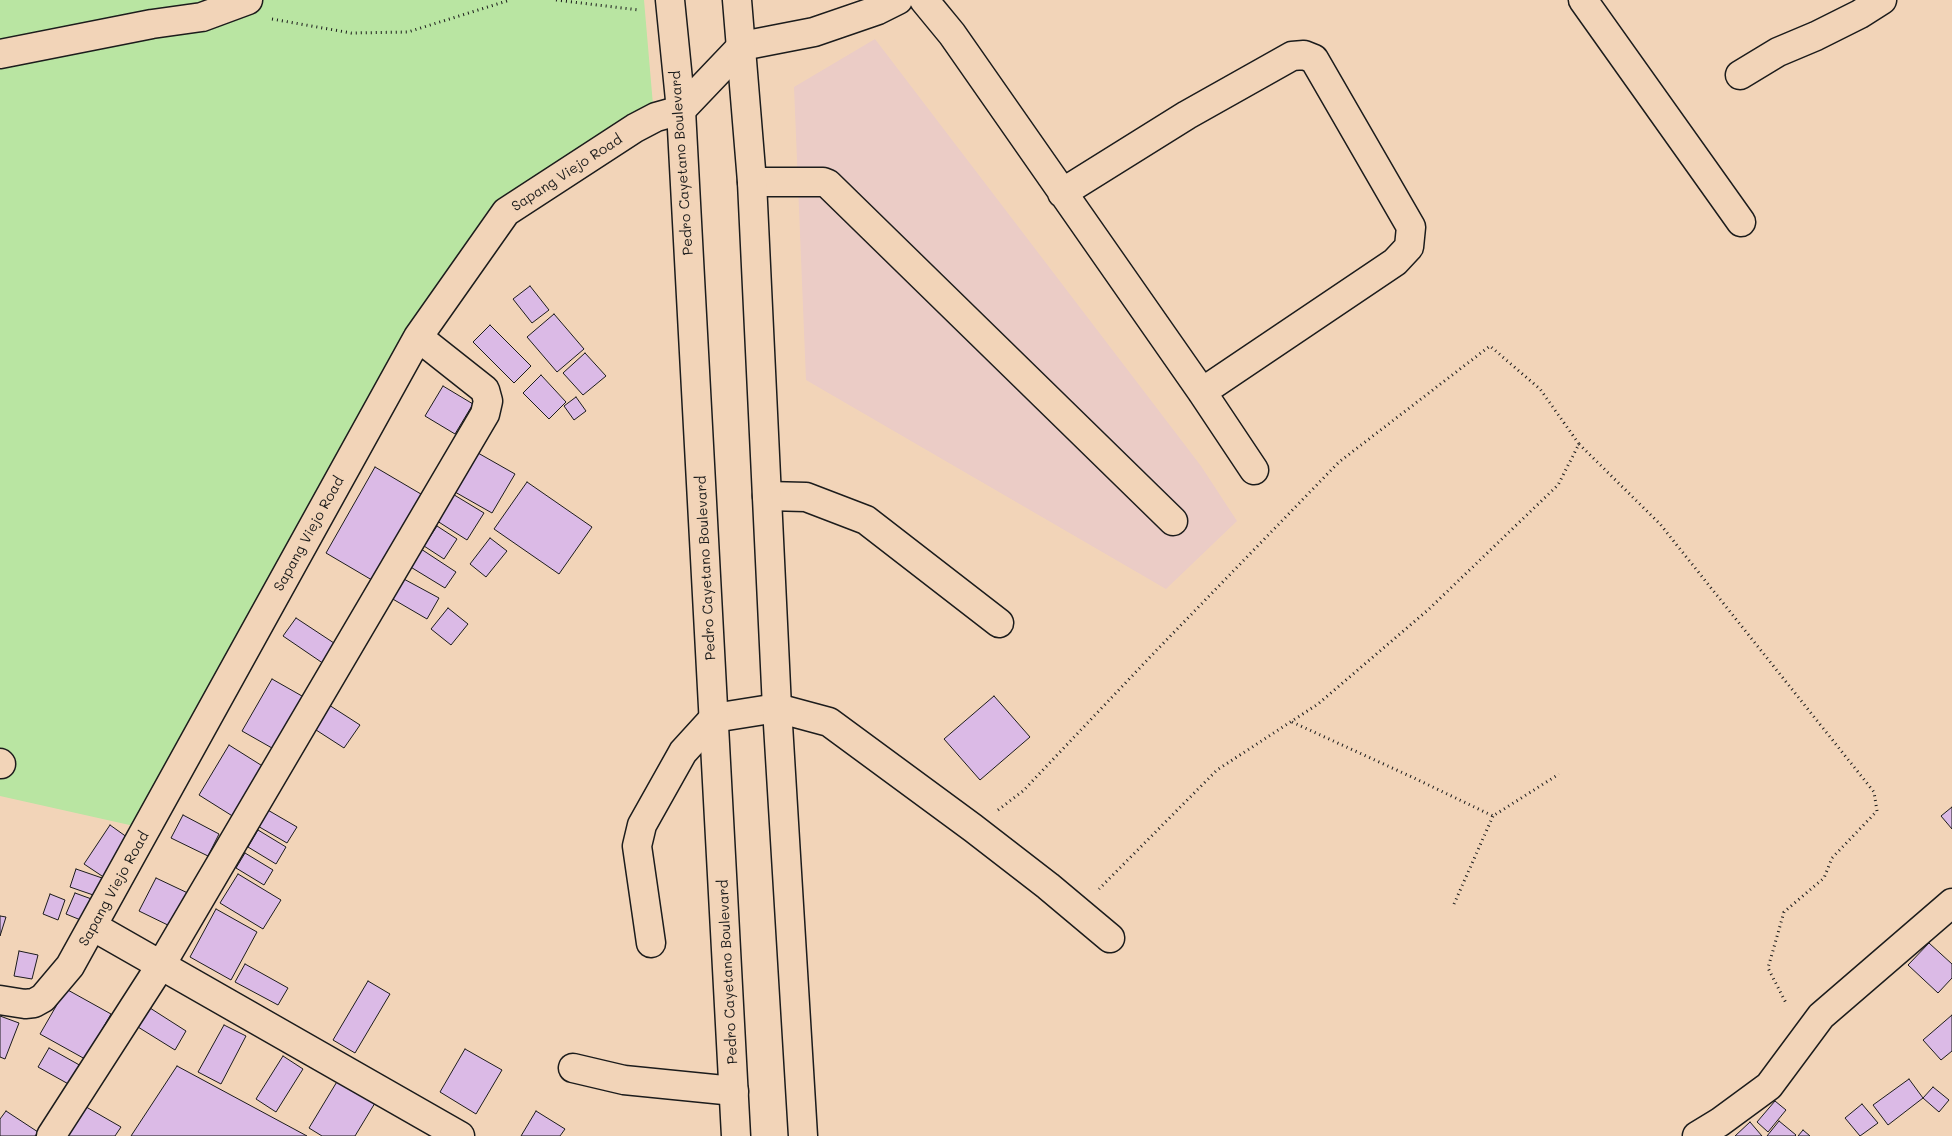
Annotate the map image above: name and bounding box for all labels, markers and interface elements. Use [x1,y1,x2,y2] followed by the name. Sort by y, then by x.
[667,70,697,256] street label: Pedro Cayetano Boulevard
[508,131,626,215] street label: Sapang Viejo Road
[270,474,348,594] street label: Sapang Viejo Road
[693,475,719,661] street label: Pedro Cayetano Boulevard
[75,829,153,949] street label: Sapang Viejo Road
[715,879,741,1065] street label: Pedro Cayetano Boulevard

